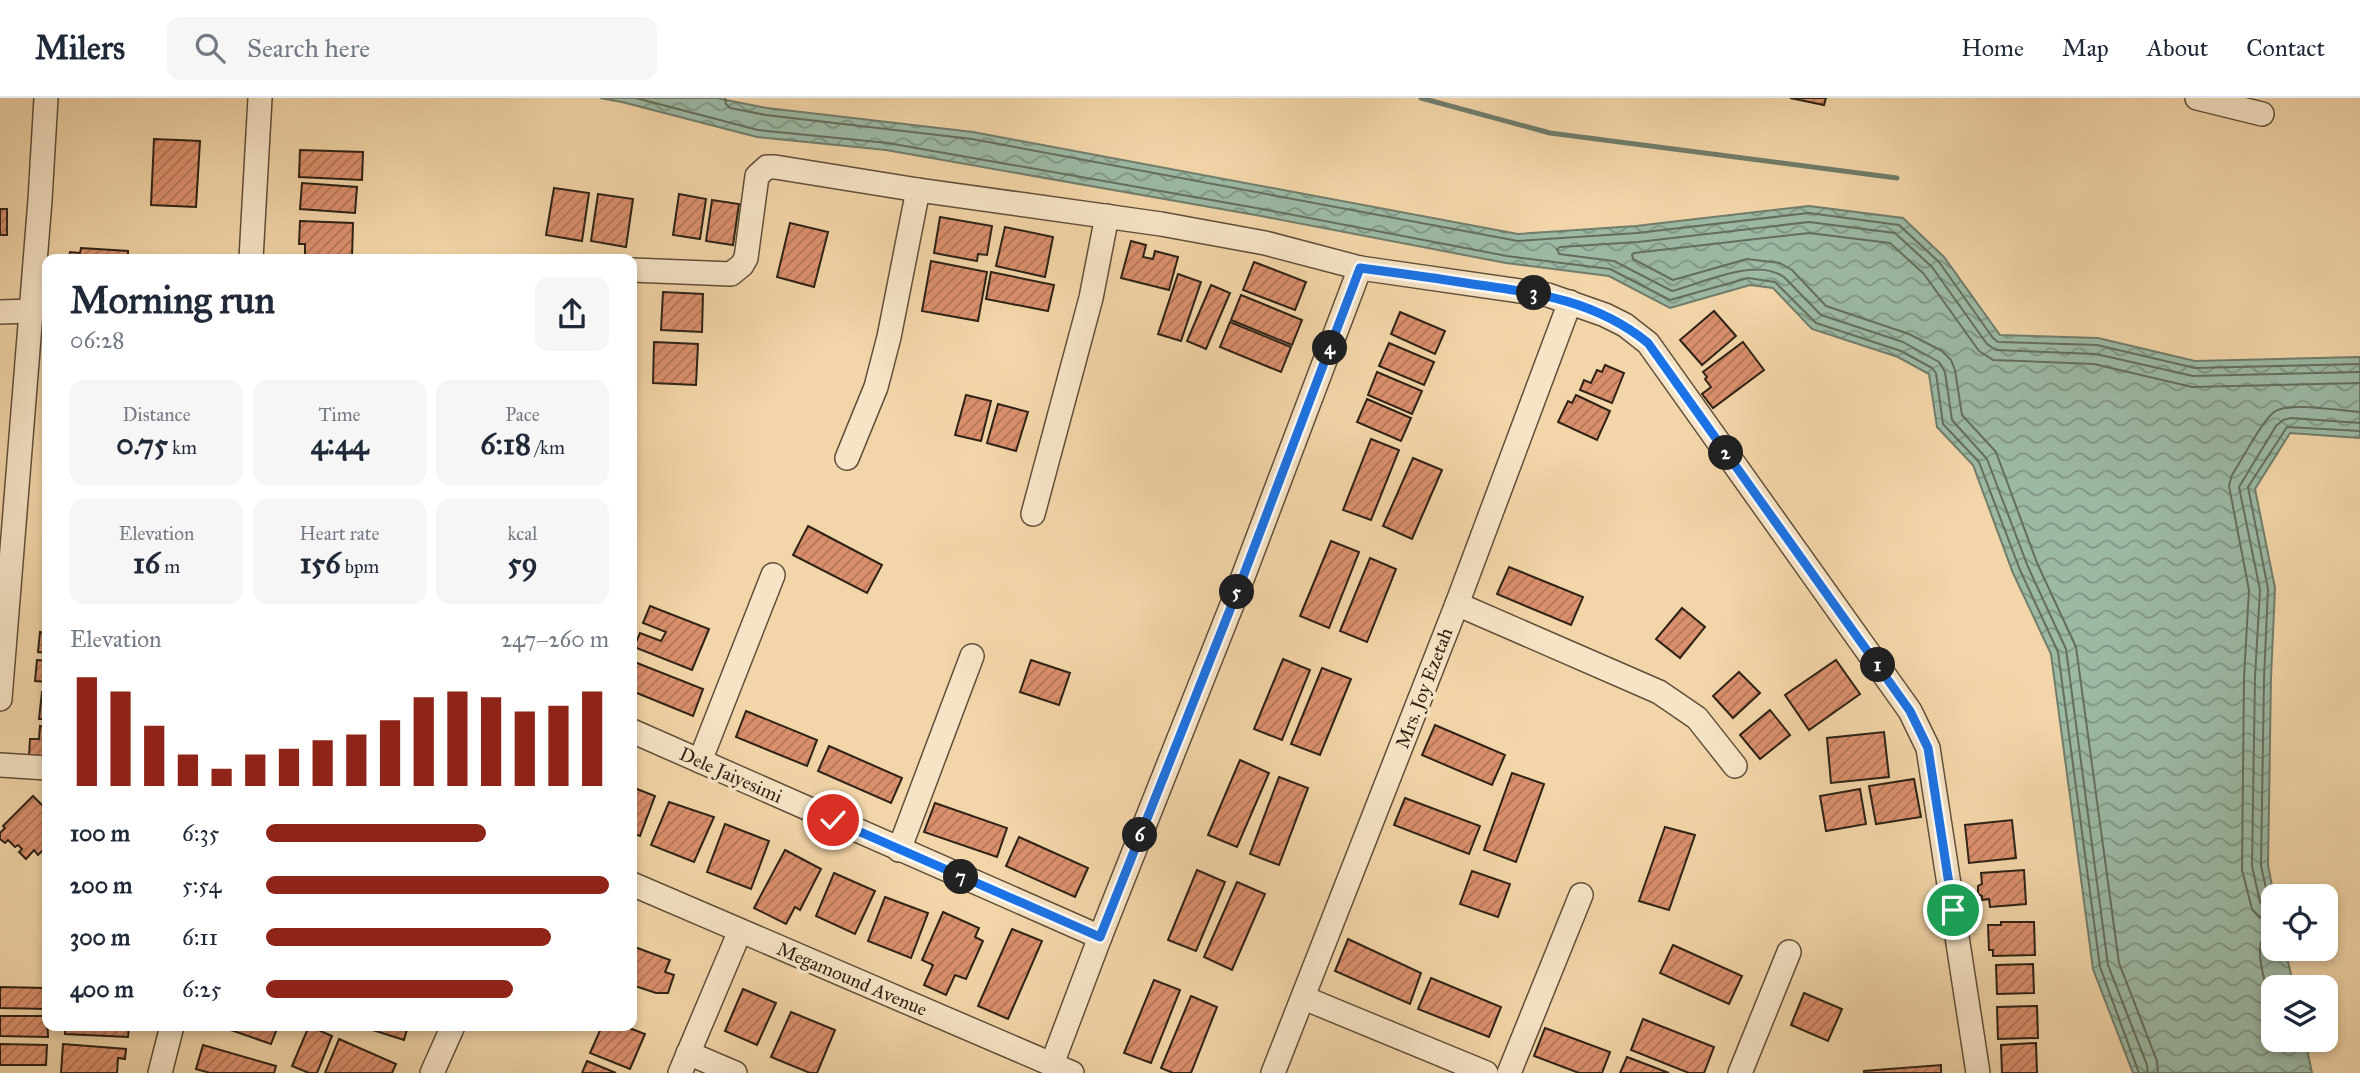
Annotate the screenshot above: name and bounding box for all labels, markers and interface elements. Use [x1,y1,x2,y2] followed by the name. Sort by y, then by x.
[167,17,657,80] search box
[35,28,125,68] text: Milers
[191,29,229,67] icon: search
[247,32,370,64] text: Search here
[1961,33,2024,63] text: Home
[2062,33,2109,63] text: Map
[2147,33,2208,63] text: About
[2246,33,2325,63] text: Contact
[1516,276,1552,310] pin: 3
[70,277,275,323] text: Morning run
[535,277,609,351] button: share
[1530,281,1537,304] text: 3
[70,326,125,354] text: 06:28
[1312,330,1348,366] pin: 4
[1324,336,1335,359] text: 4
[122,403,191,426] text: Distance
[318,403,361,426] text: Time
[505,403,540,426] text: Pace
[116,426,168,462] text: 0.75
[311,426,368,462] text: 4:44
[480,426,531,462] text: 6:18
[168,436,197,459] text: km
[531,436,565,459] text: /km
[1708,436,1744,470] pin: 2
[1721,441,1730,464] text: 2
[119,522,194,545] text: Elevation
[300,522,379,545] text: Heart rate
[508,522,537,545] text: kcal
[133,545,160,581] text: 16
[300,545,341,581] text: 156
[507,545,538,581] text: 59
[160,555,180,578] text: m
[341,555,379,578] text: bpm
[1220,574,1254,610] pin: 5
[1232,580,1241,603] text: 5
[1390,624,1459,752] street label: Mrs. Joy Ezetah
[70,625,161,653] text: Elevation
[501,625,609,653] text: 247–260 m
[1860,648,1896,682] pin: 1
[1874,653,1881,676] text: 1
[676,742,786,809] street label: Dele Jaiyesimi
[803,790,863,850] pin
[814,801,852,839] icon: check
[1122,818,1158,852] pin: 6
[70,819,130,847] text: 100 m
[182,819,219,847] text: 6:35
[1135,823,1144,846] text: 6
[944,860,978,894] pin: 7
[955,865,966,888] text: 7
[70,871,132,899] text: 200 m
[182,871,221,899] text: 5:54
[1923,880,1983,940] pin
[2261,884,2338,1052] map controls
[2261,884,2338,961] button: locate
[1934,891,1972,929] icon: arrive
[70,923,130,951] text: 300 m
[182,923,218,951] text: 6:11
[773,937,931,1022] street label: Megamound Avenue
[70,975,134,1003] text: 400 m
[182,975,221,1003] text: 6:25
[2261,975,2338,1052] button: layers

